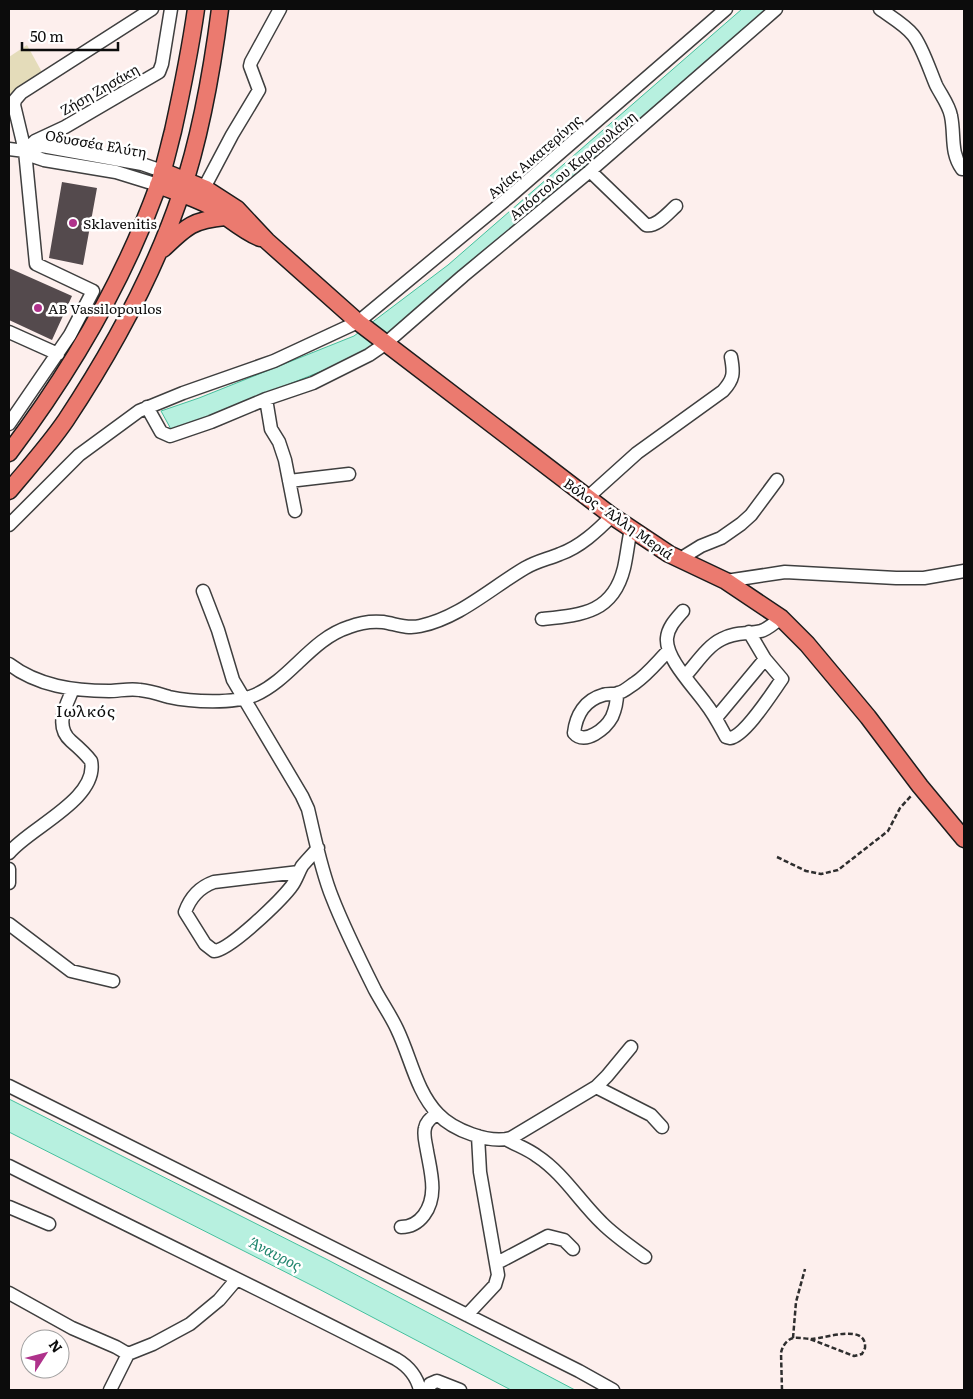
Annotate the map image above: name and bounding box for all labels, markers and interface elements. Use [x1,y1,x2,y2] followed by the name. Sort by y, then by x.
[22,20,119,52] scale bar
[30,24,64,47] text: 50 m
[56,58,142,120] street label: Ζήση Ζησάκη
[504,106,640,224] street label: Απόστολου Καραουλάνη
[483,109,586,203] street label: Αγίας Αικατερίνης
[44,124,148,162] street label: Οδυσσέα Ελύτη
[83,213,157,233] place label: Sklavenitis
[67,217,79,229] marker: Sklavenitis
[48,298,162,318] place label: AB Vassilopoulos
[32,302,44,314] marker: AB Vassilopoulos
[560,473,678,564] street label: Βόλος - Άλλη Μεριά
[56,698,116,722] district label: Ιωλκός
[246,1230,306,1276] water label: Άναυρος
[20,1329,70,1379] north arrow
[45,1335,68,1357] text: N

